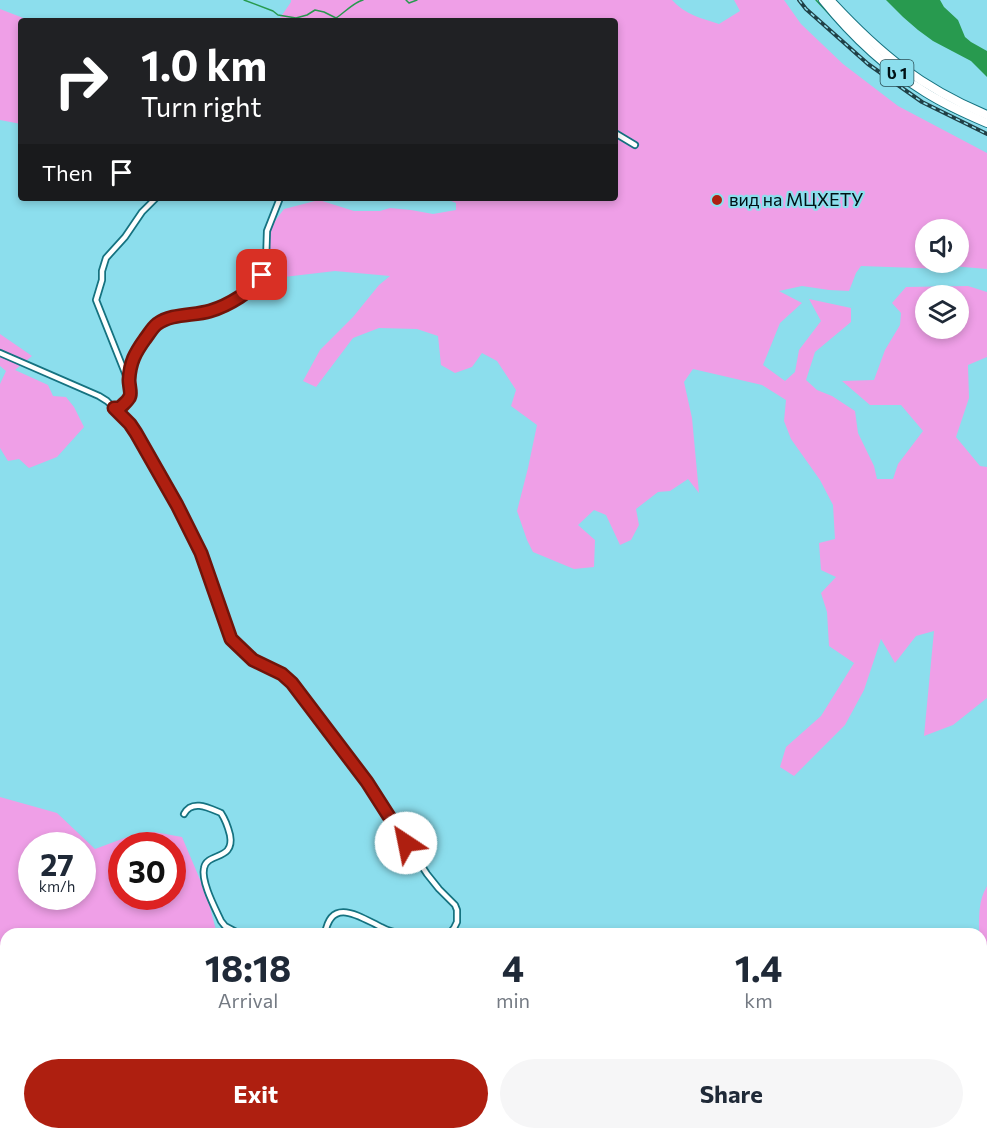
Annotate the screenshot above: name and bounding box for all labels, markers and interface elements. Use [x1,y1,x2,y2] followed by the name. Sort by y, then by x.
[141,38,267,90] text: 1.0 km
[42,42,120,120] icon: right
[880,60,914,86] road number: ს 1
[141,90,261,123] text: Turn right
[105,156,138,189] icon: arrive
[42,159,93,186] text: Then
[729,188,864,210] place label: вид на МЦХЕТУ
[710,193,724,207] marker: вид на МЦХЕТУ
[915,219,969,339] map controls
[915,219,969,273] button: sound
[236,249,287,300] pin
[245,258,278,291] icon: arrive
[915,285,969,339] button: layers
[374,811,438,875] position arrow
[108,832,186,910] speed limit sign: 30
[40,845,74,882] text: 27
[39,877,75,895] text: km/h
[205,945,291,989] text: 18:18
[502,945,524,989] text: 4
[735,945,782,989] text: 1.4
[218,988,278,1012] text: Arrival
[496,988,530,1012] text: min
[744,988,773,1012] text: km
[24,1059,488,1128] button: Exit
[500,1059,963,1128] button: Share

